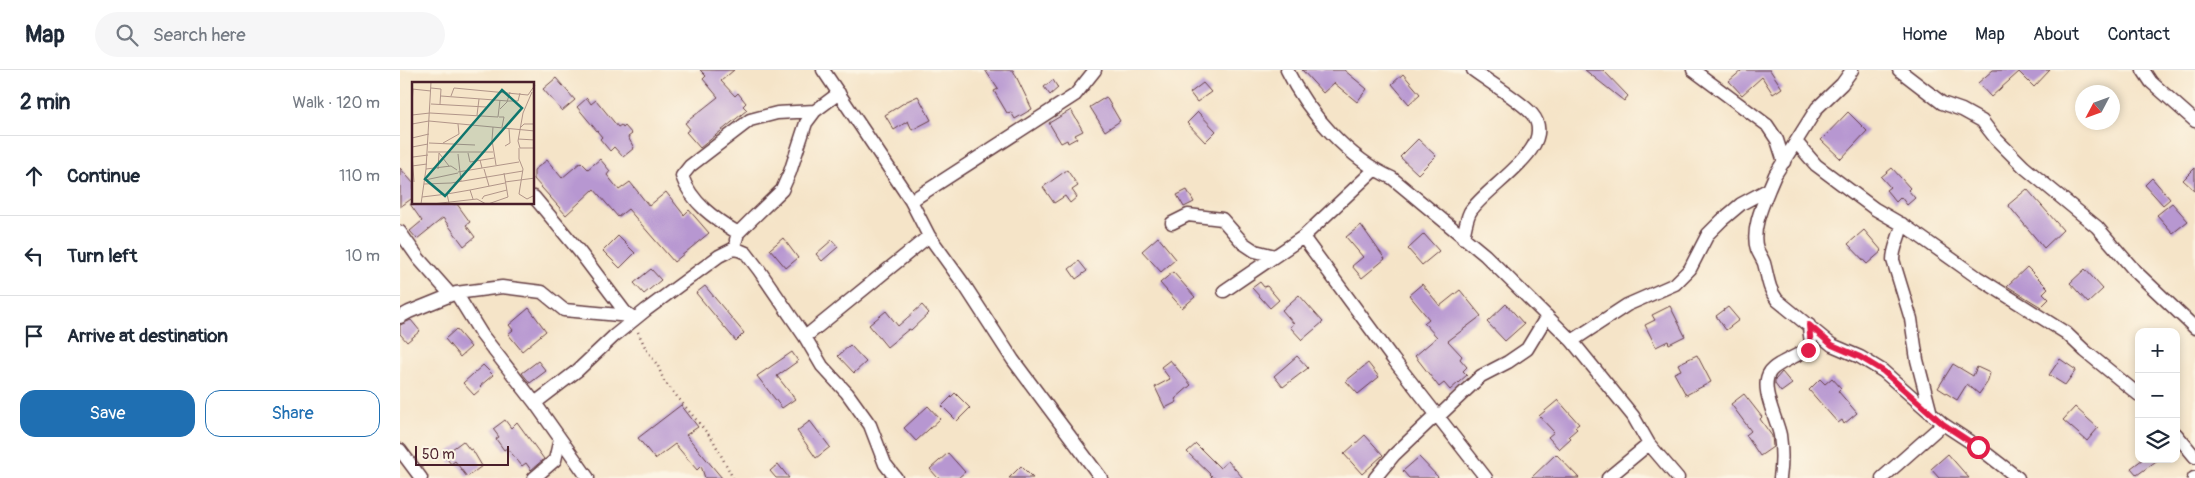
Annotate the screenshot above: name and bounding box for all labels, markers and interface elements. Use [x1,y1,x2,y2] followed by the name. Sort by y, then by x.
[95,12,445,57] search box
[25,20,65,49] text: Map
[113,21,141,49] icon: search
[153,23,246,47] text: Search here
[1902,23,1947,46] text: Home
[1975,23,2005,46] text: Map
[2033,23,2079,46] text: About
[2107,23,2170,46] text: Contact
[412,82,535,205] inset map
[2075,85,2120,130] north arrow
[20,89,70,116] text: 2 min
[292,93,380,113] text: Walk · 120 m
[20,162,48,190] icon: ahead
[67,164,140,188] text: Continue
[339,166,380,186] text: 110 m
[20,242,48,270] icon: left
[67,244,137,268] text: Turn left
[345,246,380,266] text: 10 m
[20,322,48,350] icon: arrive
[67,324,228,348] text: Arrive at destination
[2135,328,2180,463] map controls
[2135,328,2180,373] button: +
[1797,339,1820,362] route end
[2135,373,2180,418] button: −
[20,390,195,437] button: Save
[205,390,380,437] button: Share
[2135,418,2180,463] button: layers
[1967,436,1990,459] route start
[415,443,509,466] scale bar
[422,446,455,463] text: 50 m

